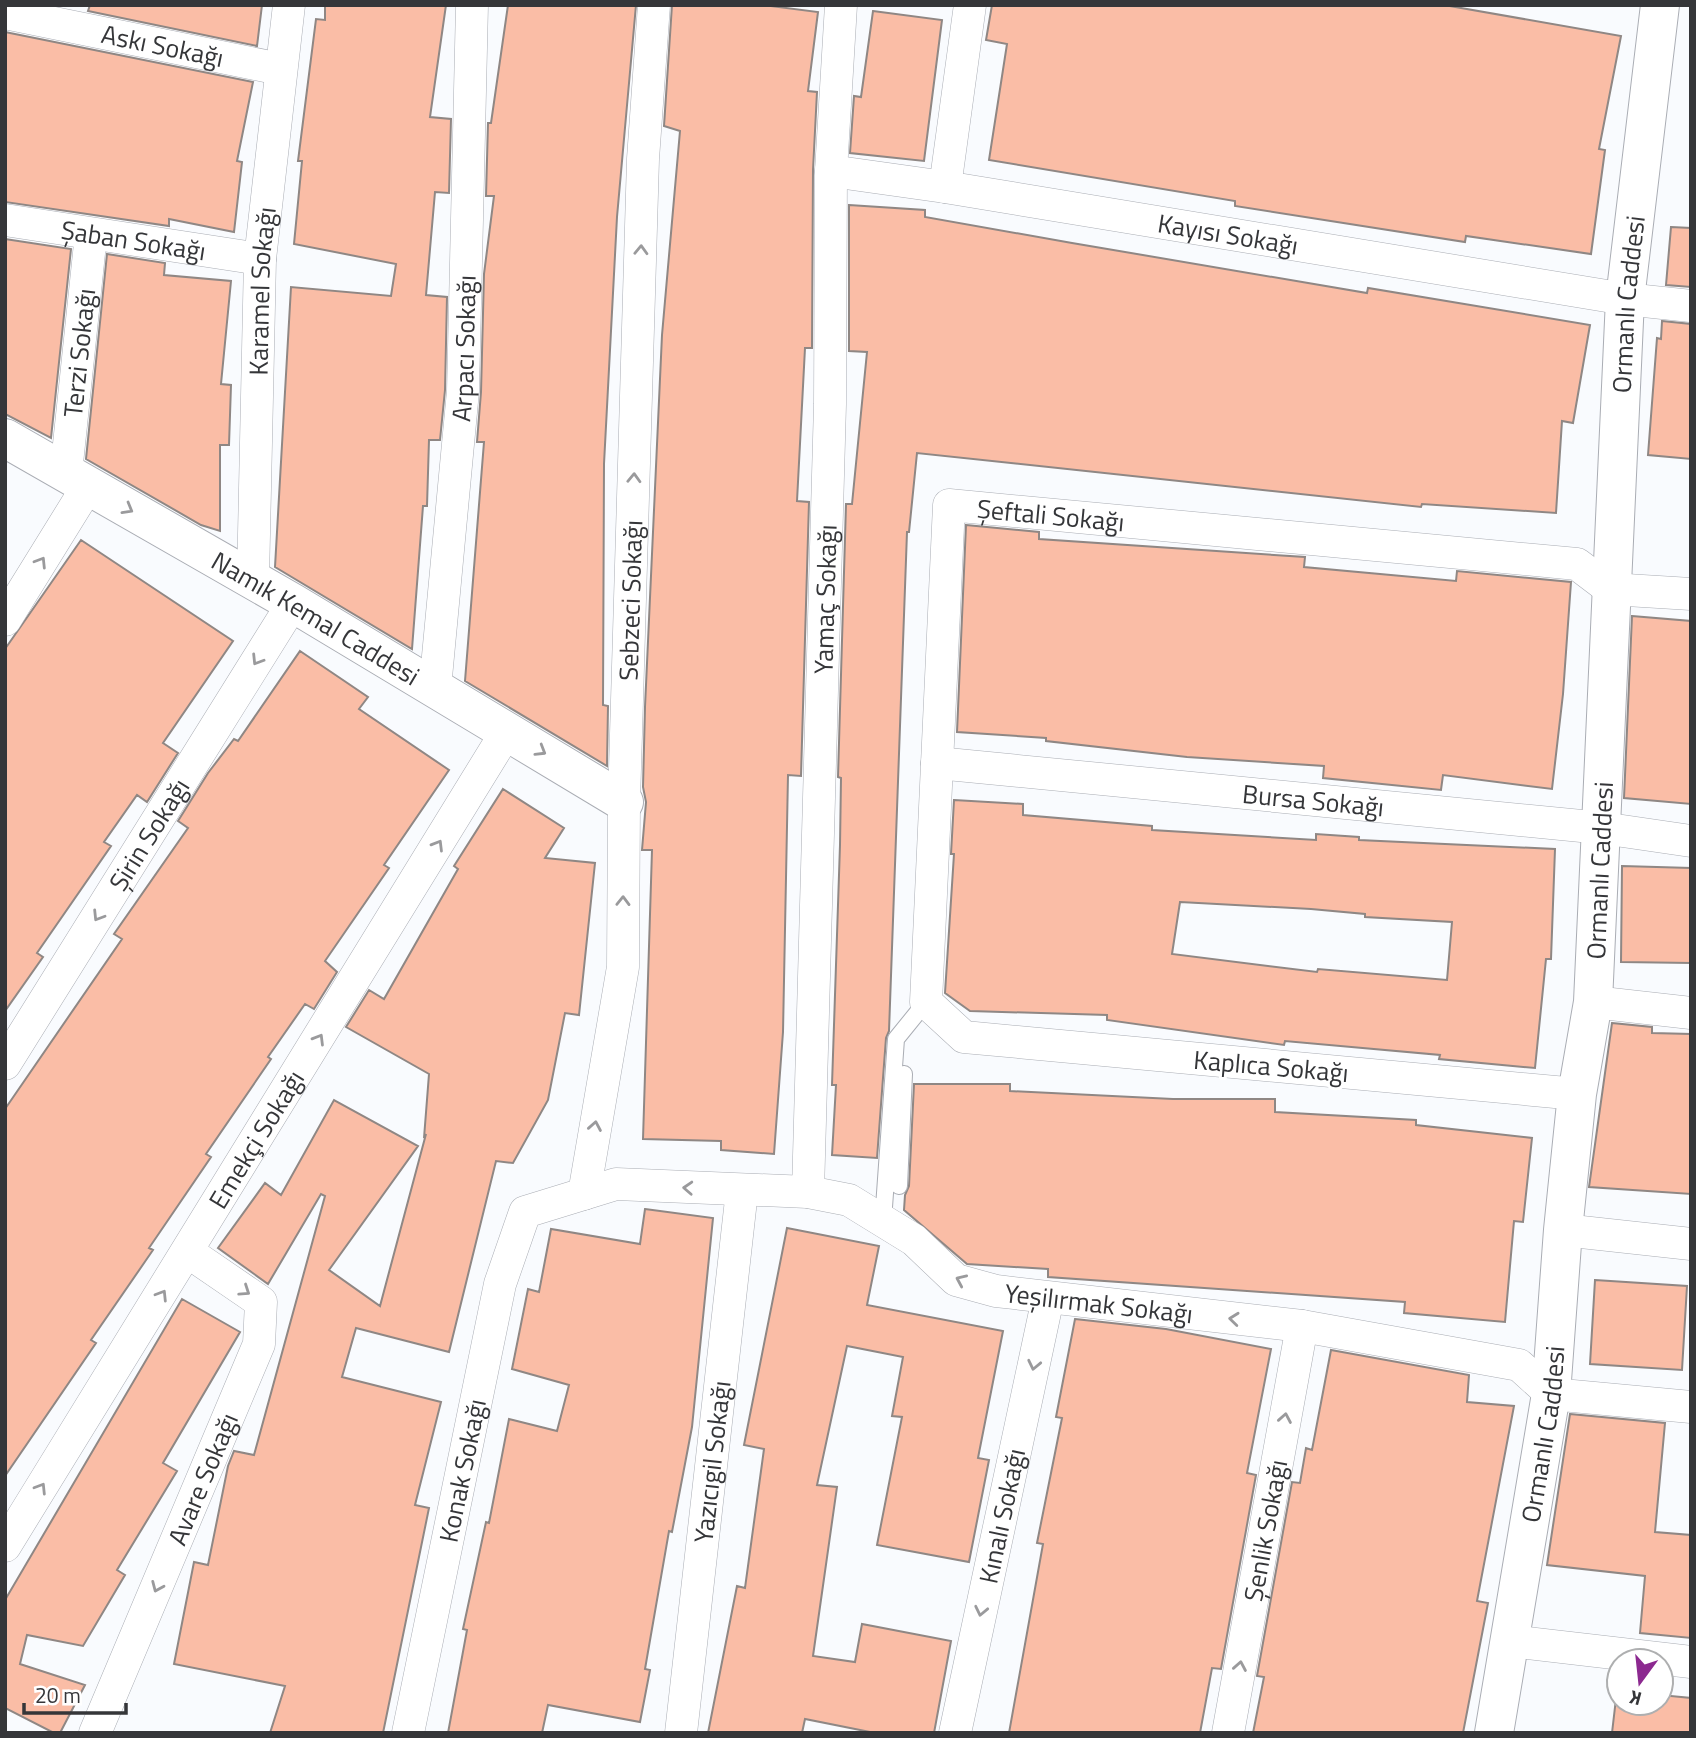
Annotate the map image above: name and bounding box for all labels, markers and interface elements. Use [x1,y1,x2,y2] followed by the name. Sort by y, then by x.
[98,14,227,77] street label: Askı Sokağı
[1155,203,1301,264] street label: Kayısı Sokağı
[238,205,285,376] street label: Karamel Sokağı
[58,209,209,270] street label: Şaban Sokağı
[1601,213,1654,394] street label: Ormanlı Caddesi
[633,245,648,256] one-way arrow
[441,275,485,423] street label: Arpacı Sokağı
[52,286,105,419] street label: Terzi Sokağı
[626,472,642,483] one-way arrow
[975,488,1126,541] street label: Şeftali Sokağı
[121,501,134,514] one-way arrow
[608,519,652,681] street label: Sebzeci Sokağı
[803,524,846,675] street label: Yamaç Sokağı
[204,541,427,694] street label: Namık Kemal Caddesi
[33,556,46,569] one-way arrow
[252,653,265,666] one-way arrow
[533,743,546,756] one-way arrow
[99,770,199,898] street label: Şirin Sokağı
[1241,773,1386,826] street label: Bursa Sokağı
[1575,781,1623,960] street label: Ormanlı Caddesi
[429,839,442,852] one-way arrow
[615,895,631,906] one-way arrow
[93,908,106,921] one-way arrow
[311,1033,324,1046] one-way arrow
[1192,1040,1350,1092] street label: Kaplıca Sokağı
[198,1062,313,1216] street label: Emekçi Sokağı
[587,1120,602,1132] one-way arrow
[682,1181,693,1196] one-way arrow
[1003,1273,1195,1333] street label: Yeşilırmak Sokağı
[956,1274,968,1288] one-way arrow
[237,1283,250,1295] one-way arrow
[153,1290,166,1303] one-way arrow
[1228,1311,1240,1326] one-way arrow
[1510,1344,1574,1525] street label: Ormanlı Caddesi
[1028,1359,1042,1371] one-way arrow
[683,1378,740,1545] street label: Yazıcıgil Sokağı
[428,1395,496,1546] street label: Konak Sokağı
[157,1406,247,1551] street label: Avare Sokağı
[1277,1412,1292,1424] one-way arrow
[968,1445,1035,1587] street label: Kınalı Sokağı
[1233,1456,1297,1604] street label: Şenlik Sokağı
[33,1483,46,1496] one-way arrow
[151,1579,165,1592] one-way arrow
[974,1605,989,1617] one-way arrow
[1605,1647,1675,1717] north arrow
[1232,1660,1247,1672] one-way arrow
[24,1672,126,1716] scale bar
[35,1679,81,1711] text: 20 m
[1626,1683,1645,1714] text: K

